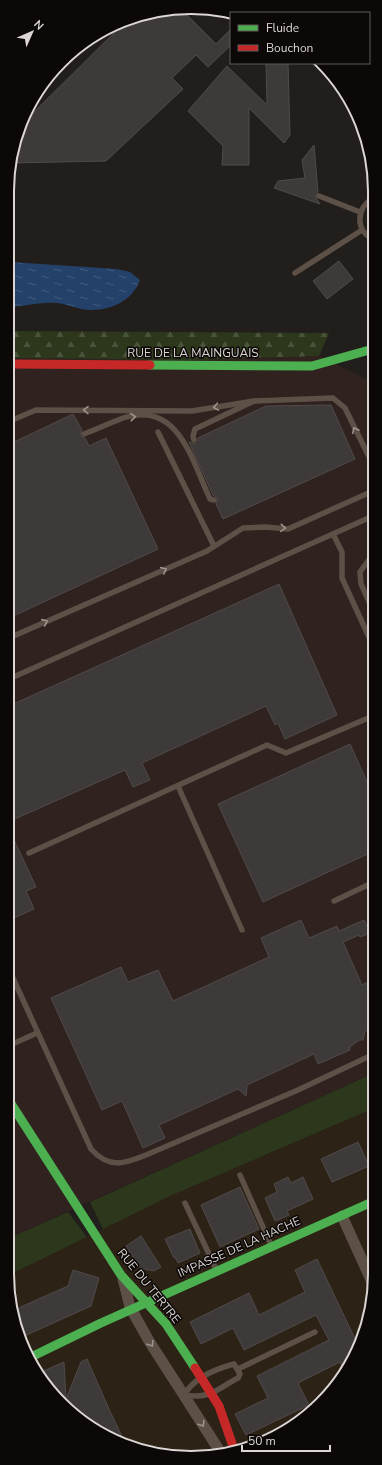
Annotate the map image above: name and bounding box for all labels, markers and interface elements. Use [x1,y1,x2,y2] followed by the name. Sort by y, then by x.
[12,12,52,52] north arrow
[230,12,370,64] legend
[31,17,47,33] text: N
[266,20,299,36] text: Fluide
[266,40,313,56] text: Bouchon
[127,345,259,361] street label: RUE DE LA MAINGUAIS
[213,402,219,411] one-way arrow
[83,406,89,414] one-way arrow
[130,413,136,422] one-way arrow
[352,427,360,434] one-way arrow
[280,524,286,533] one-way arrow
[159,567,167,575] one-way arrow
[40,619,48,627] one-way arrow
[175,1213,303,1281] street label: IMPASSE DE LA HACHE
[114,1245,184,1327] street label: RUE DU TERTRE
[147,1339,154,1346] one-way arrow
[198,1420,205,1427] one-way arrow
[242,1427,330,1453] scale bar
[248,1433,276,1449] text: 50 m

